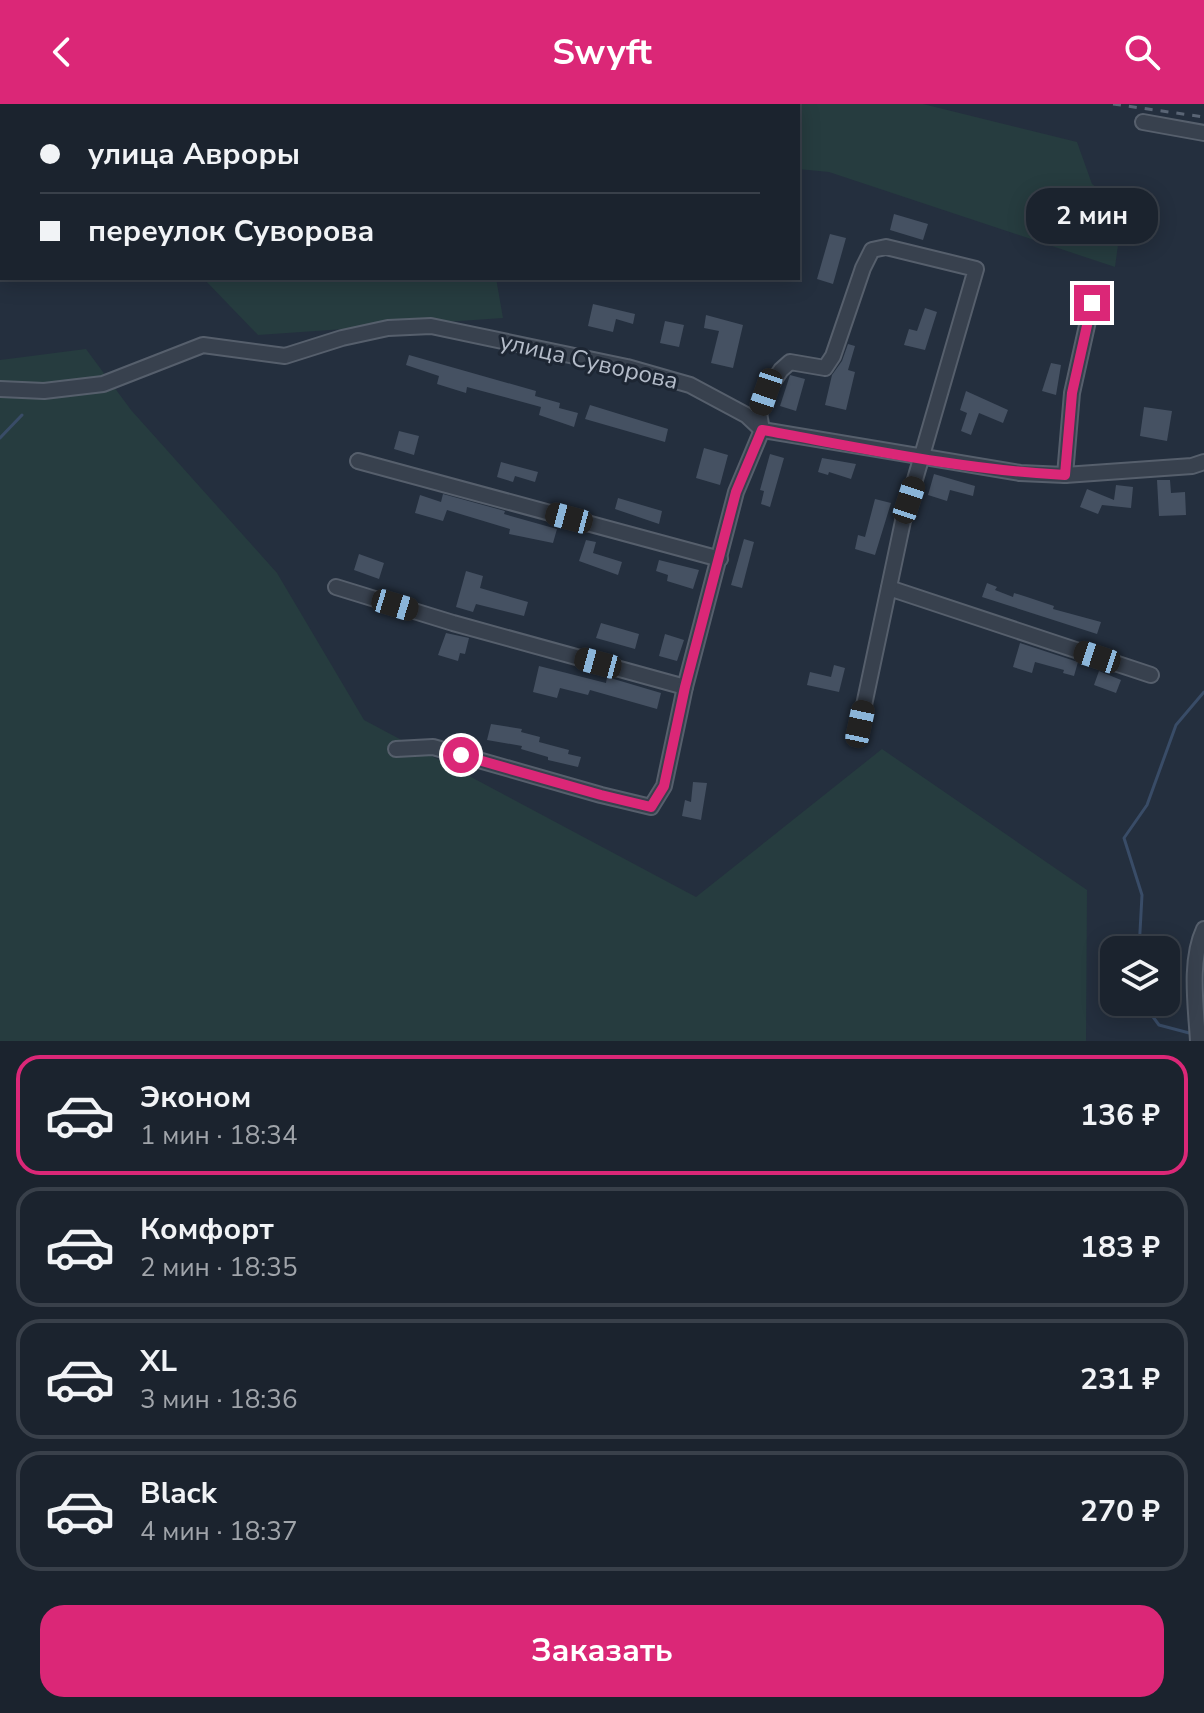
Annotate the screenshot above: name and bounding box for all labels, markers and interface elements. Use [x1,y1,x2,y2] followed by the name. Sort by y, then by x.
[552,28,652,77] text: Swyft
[40,30,84,74] icon: back
[1120,30,1164,74] icon: search
[88,134,300,175] text: улица Авроры
[1026,187,1158,243] callout: 2 мин
[1056,198,1128,233] text: 2 мин
[88,211,374,252] text: переулок Суворова
[1074,285,1110,321] route end
[497,325,681,397] street label: улица Суворова
[747,365,785,419] car
[890,473,928,527] car
[543,500,595,536] car
[369,587,421,623] car
[1070,638,1124,676] car
[572,645,624,681] car
[843,698,877,750] car
[443,737,479,773] route start
[1100,936,1180,1016] map controls
[1100,936,1180,1016] button: layers
[140,1077,251,1118] text: Эконом
[44,1079,116,1151] icon: car
[1080,1095,1160,1136] text: 136 ₽
[140,1118,297,1153] text: 1 мин · 18:34
[140,1209,274,1250] text: Комфорт
[44,1211,116,1283] icon: car
[1080,1227,1160,1268] text: 183 ₽
[140,1250,297,1285] text: 2 мин · 18:35
[140,1341,177,1382] text: XL
[44,1343,116,1415] icon: car
[1080,1359,1160,1400] text: 231 ₽
[140,1382,297,1417] text: 3 мин · 18:36
[140,1473,217,1514] text: Black
[44,1475,116,1547] icon: car
[1080,1491,1160,1532] text: 270 ₽
[140,1514,297,1549] text: 4 мин · 18:37
[40,1605,1164,1697] button: Заказать

